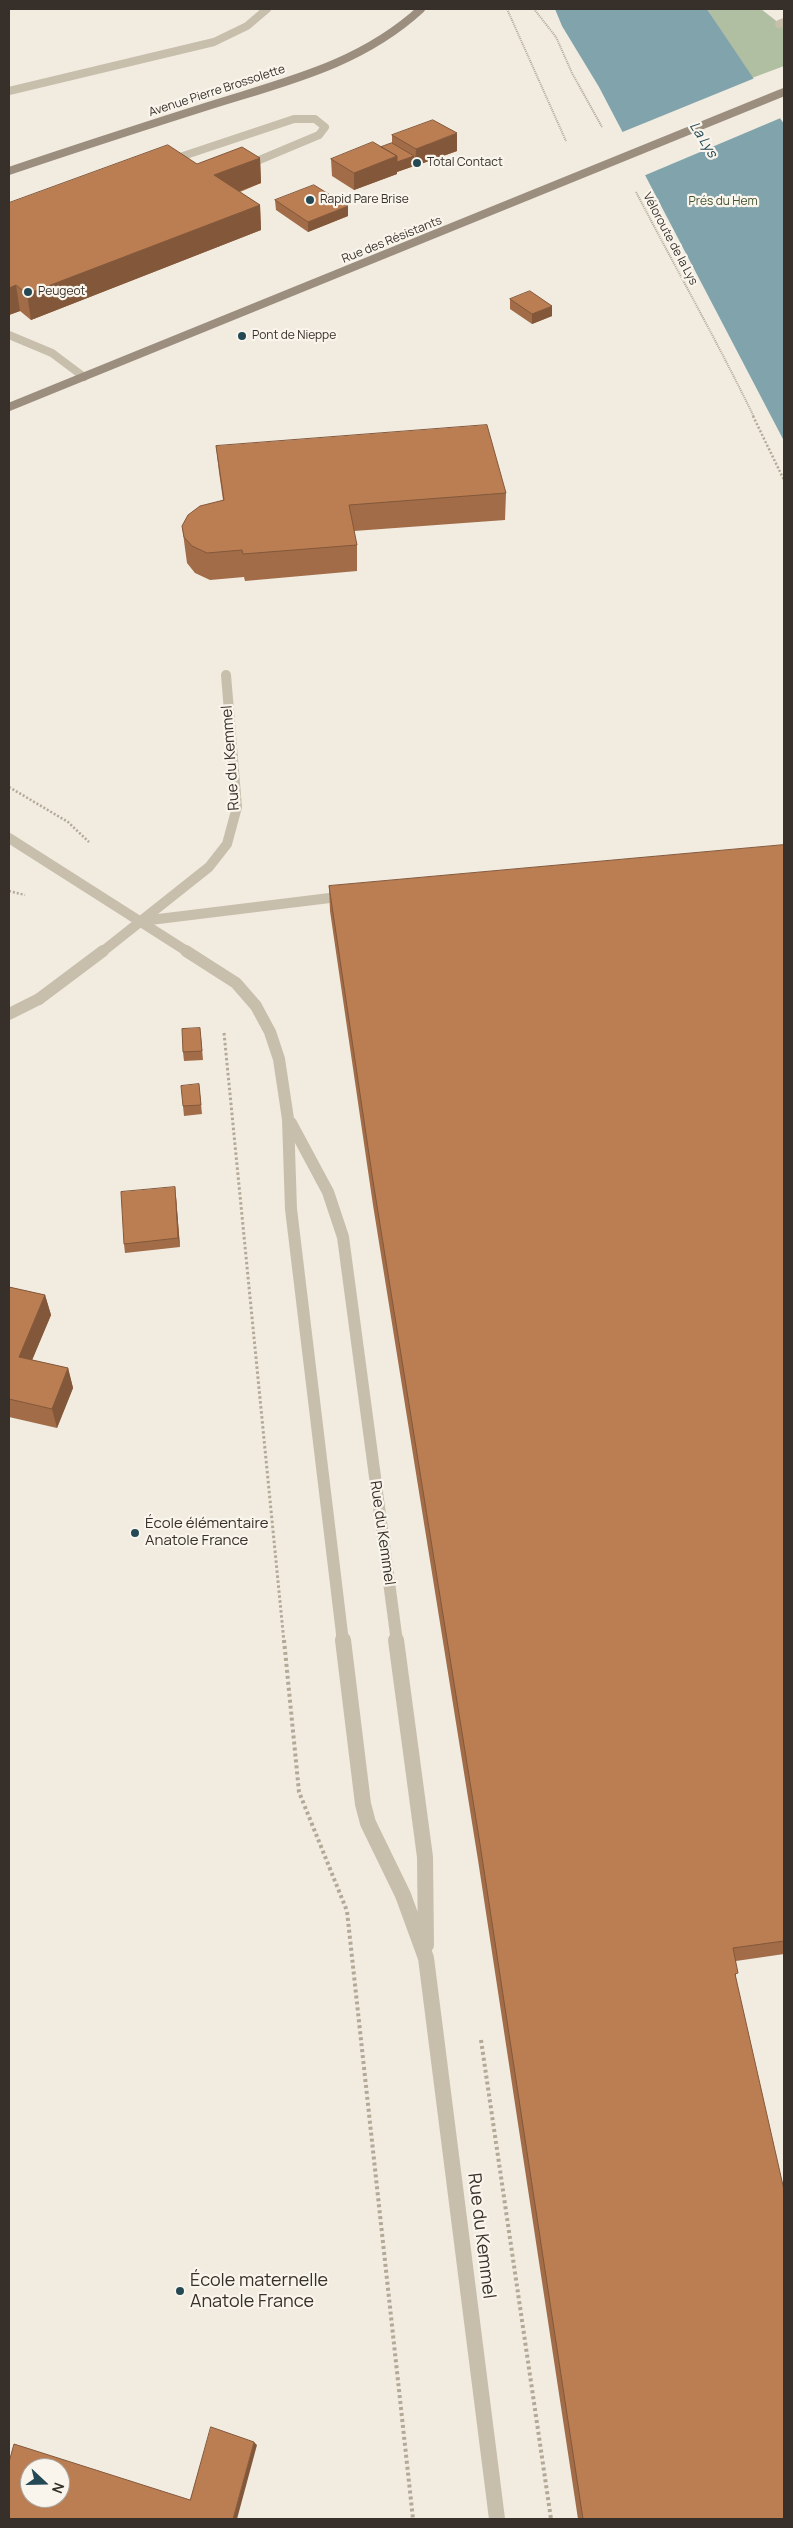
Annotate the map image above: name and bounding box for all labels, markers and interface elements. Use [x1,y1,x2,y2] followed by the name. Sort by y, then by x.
[147,62,287,120] street label: Avenue Pierre Brossolette
[686,119,720,161] water label: La Lys
[427,156,503,170] place label: Total Contact
[411,157,423,169] marker: Total Contact
[640,190,700,288] street label: Véloroute de la Lys
[320,193,409,207] place label: Rapid Pare Brise
[304,194,316,206] marker: Rapid Pare Brise
[688,195,758,209] park label: Prés du Hem
[340,213,444,267] street label: Rue des Résistants
[38,285,85,299] place label: Peugeot
[22,286,34,298] marker: Peugeot
[252,329,336,343] place label: Pont de Nieppe
[236,330,248,342] marker: Pont de Nieppe
[218,705,244,811] street label: Rue du Kemmel
[366,1480,398,1586] street label: Rue du Kemmel
[145,1515,269,1550] place label: École élémentaire Anatole France
[129,1527,141,1539] marker: École élémentaire Anatole France
[463,2172,499,2300] street label: Rue du Kemmel
[190,2270,328,2312] place label: École maternelle Anatole France
[174,2285,186,2297] marker: École maternelle Anatole France
[20,2458,70,2508] north arrow
[48,2480,69,2496] text: N

